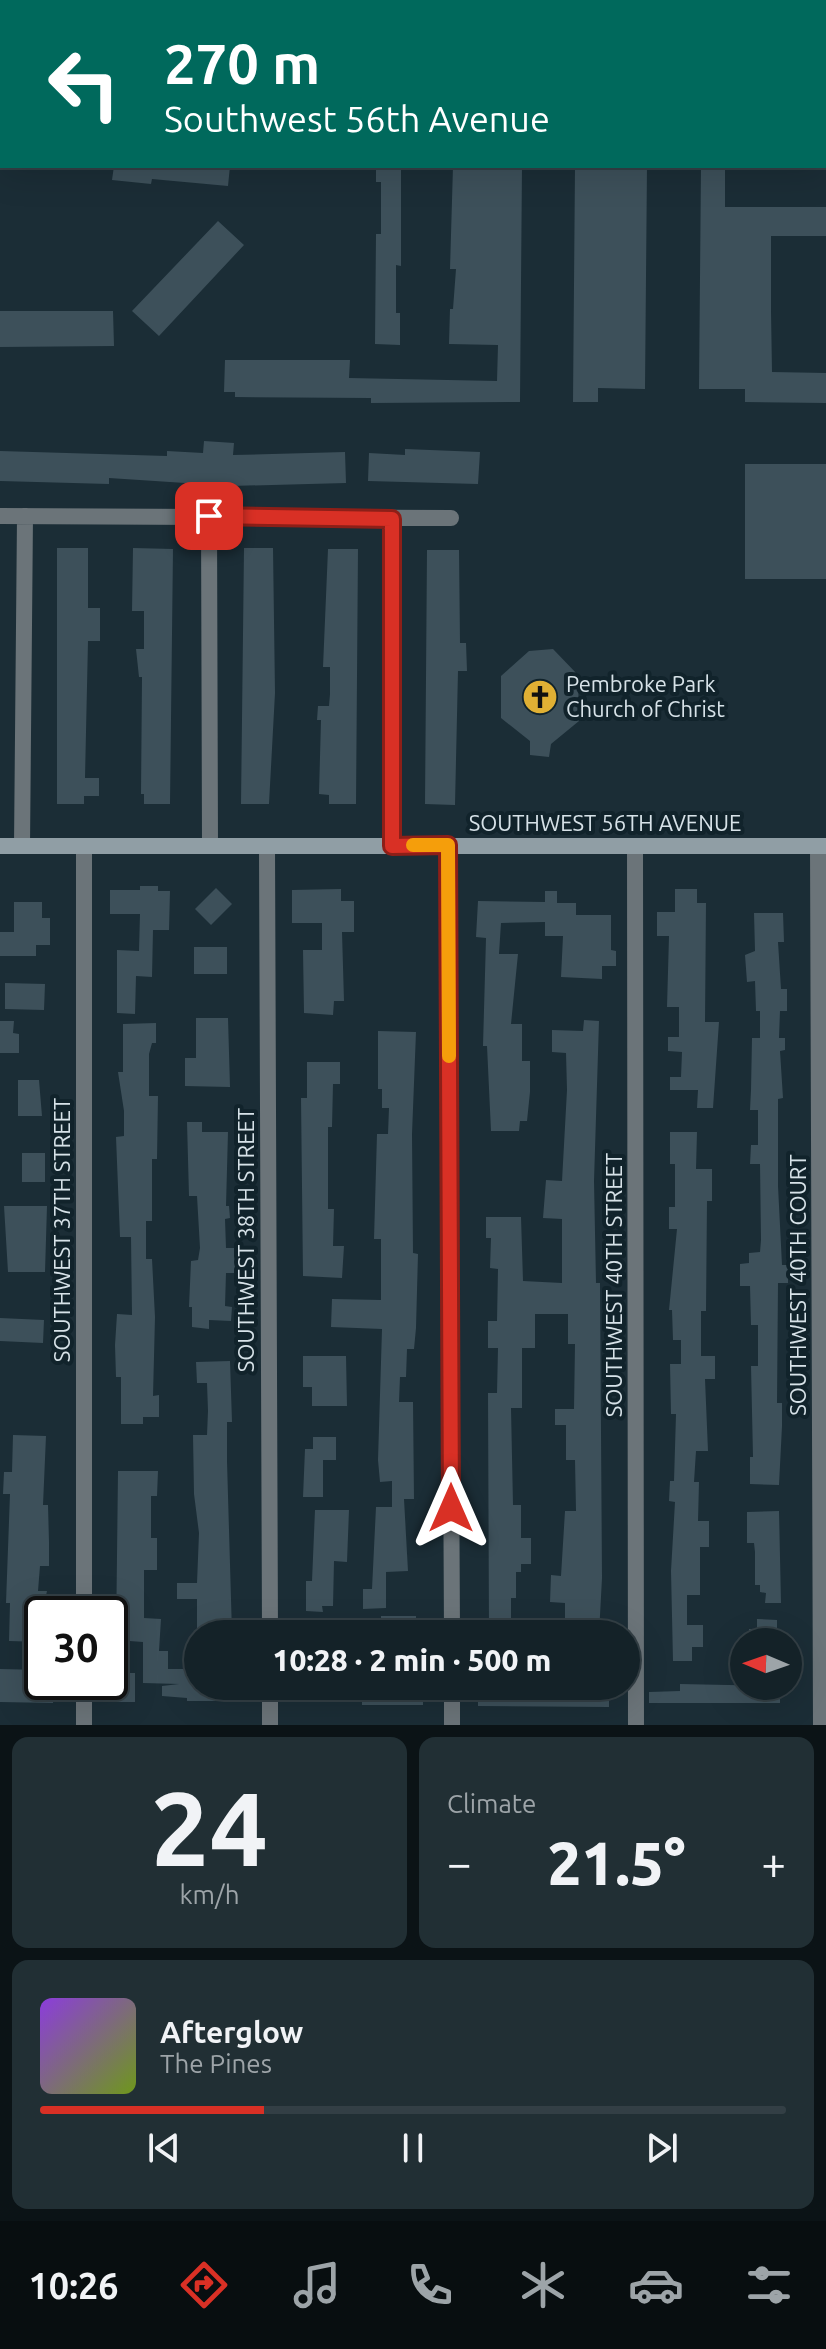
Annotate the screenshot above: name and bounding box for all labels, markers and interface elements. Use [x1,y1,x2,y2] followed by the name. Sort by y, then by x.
[32,32,136,136] icon: left
[164,32,320,95] text: 270 m
[164,98,550,139] text: Southwest 56th Avenue
[175,482,243,550] pin
[187,494,231,538] icon: arrive
[566,671,725,721] place label: Pembroke Park Church of Christ
[521,678,559,716] church icon: Pembroke Park Church of Christ
[469,810,741,835] street label: SOUTHWEST 56TH AVENUE
[49,1098,74,1362] street label: SOUTHWEST 37TH STREET
[233,1108,258,1372] street label: SOUTHWEST 38TH STREET
[601,1153,626,1417] street label: SOUTHWEST 40TH STREET
[785,1154,810,1416] street label: SOUTHWEST 40TH COURT
[409,1466,493,1550] position arrow
[24,1596,128,1700] speed limit sign: 30
[730,1628,802,1700] north arrow
[730,1628,802,1700] map controls
[273,1643,551,1677] text: 10:28 · 2 min · 500 m
[151,1769,268,1886] text: 24
[447,1789,536,1818] text: Climate
[547,1829,686,1896] text: 21.5°
[447,1838,472,1887] text: −
[761,1838,786,1887] text: +
[179,1880,240,1909] text: km/h
[160,2015,303,2049] text: Afterglow
[160,2049,272,2078] text: The Pines
[142,2126,186,2170] icon: previous
[391,2126,435,2170] icon: pause
[640,2126,684,2170] icon: next
[176,2257,232,2313] icon: directions
[289,2257,345,2313] icon: music
[402,2257,458,2313] icon: phone
[515,2257,571,2313] icon: climate
[628,2257,684,2313] icon: car
[741,2257,797,2313] icon: filters
[29,2265,119,2306] text: 10:26

